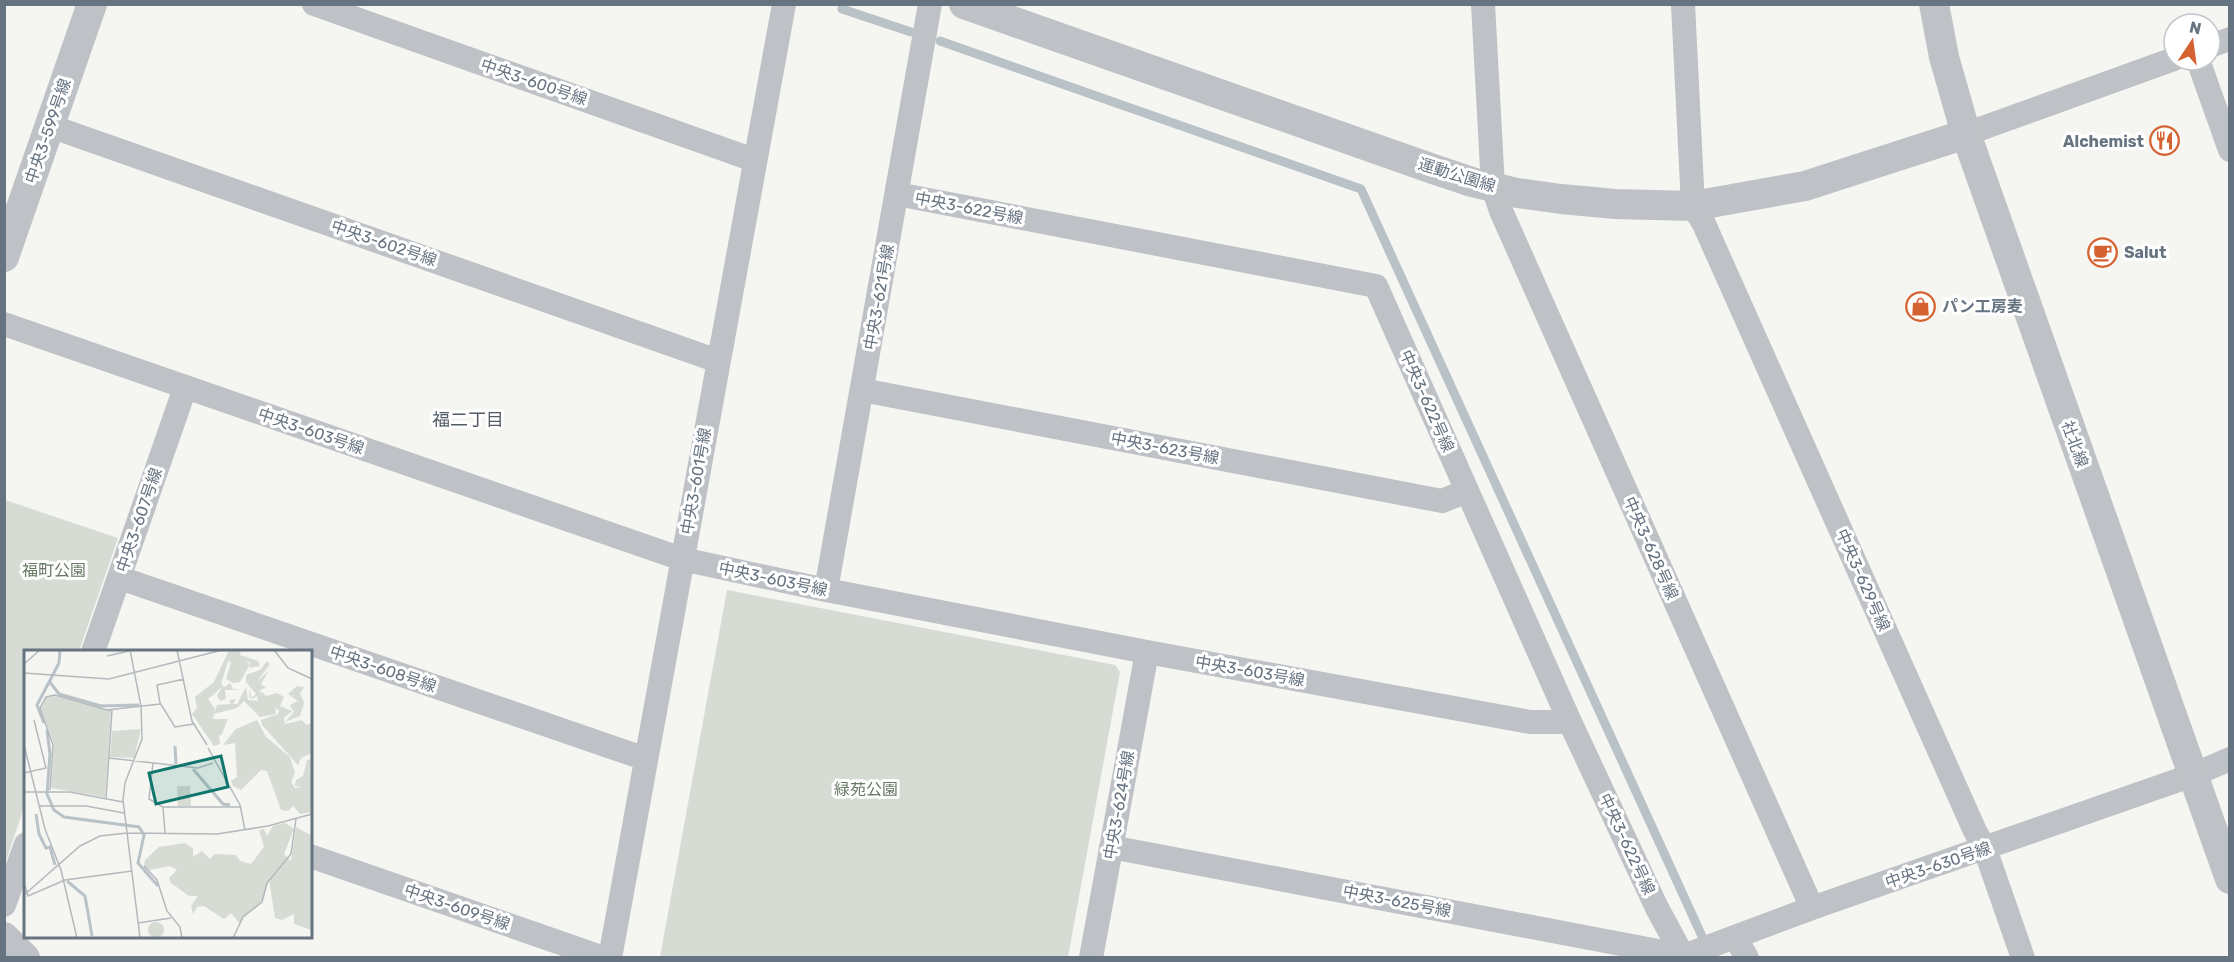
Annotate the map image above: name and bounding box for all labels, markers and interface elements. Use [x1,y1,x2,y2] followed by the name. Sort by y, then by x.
[2162,12,2222,72] north arrow
[2188,17,2203,38] text: N
[478,55,590,109] street label: 中央3-600号線
[21,76,75,186] street label: 中央3-599号線
[2149,125,2181,157] restaurant icon: Alchemist
[2063,132,2145,151] place label: Alchemist
[1416,154,1498,196] street label: 運動公園線
[913,188,1025,228] street label: 中央3-622号線
[329,216,439,270] street label: 中央3-602号線
[2087,236,2119,268] cafe icon: Salut
[860,243,898,351] street label: 中央3-621号線
[2124,243,2167,262] place label: Salut
[1905,290,1937,322] shop icon: パン工房麦
[1942,297,2023,316] place label: パン工房麦
[1396,347,1458,455] street label: 中央3-622号線
[256,404,366,458] street label: 中央3-603号線
[432,409,504,431] district label: 福二丁目
[2058,418,2092,470] street label: 社北線
[677,426,715,536] street label: 中央3-601号線
[1109,428,1221,468] street label: 中央3-623号線
[112,465,166,575] street label: 中央3-607号線
[1620,494,1682,602] street label: 中央3-628号線
[1832,526,1894,634] street label: 中央3-629号線
[717,558,829,600] street label: 中央3-603号線
[22,561,86,580] park label: 福町公園
[327,642,439,696] street label: 中央3-608号線
[24,650,312,938] inset map
[1194,652,1306,690] street label: 中央3-603号線
[1100,749,1138,861] street label: 中央3-624号線
[834,780,898,799] park label: 緑苑公園
[1595,790,1659,898] street label: 中央3-622号線
[1883,838,1993,892] street label: 中央3-630号線
[402,880,512,934] street label: 中央3-609号線
[1341,881,1453,921] street label: 中央3-625号線

